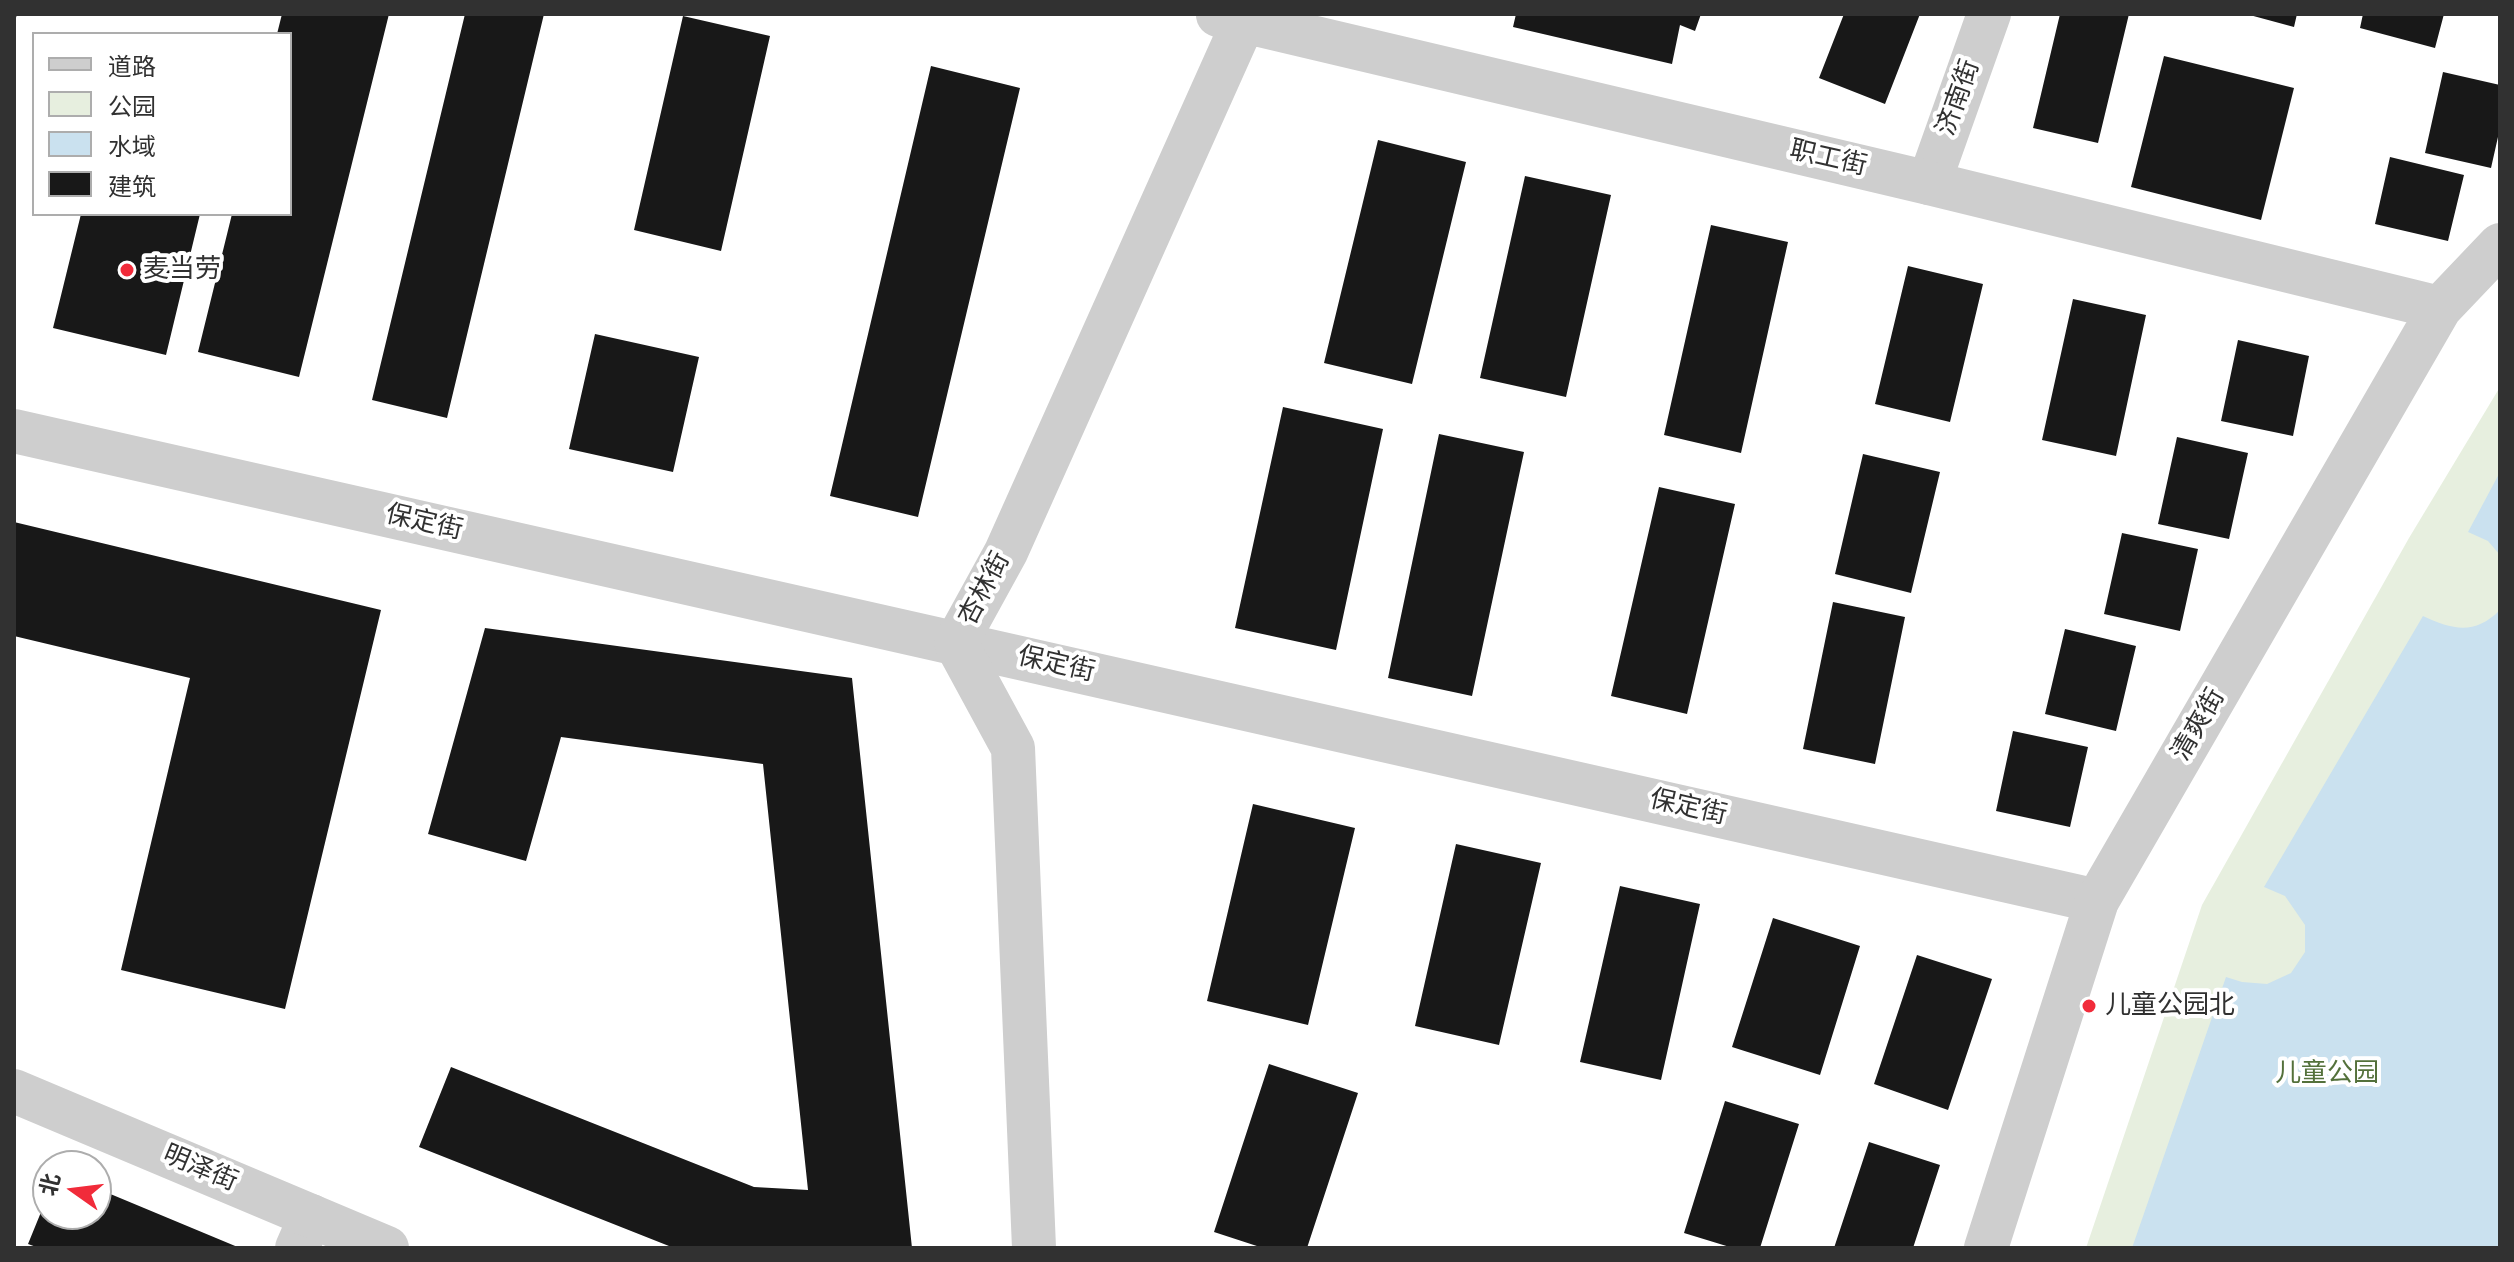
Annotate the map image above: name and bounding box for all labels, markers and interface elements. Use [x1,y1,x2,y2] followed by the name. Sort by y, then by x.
[32,32,292,216] legend
[108,53,156,82] text: 道路
[1931,56,1987,140] street label: 济南街
[108,93,156,122] text: 公园
[108,133,156,162] text: 水域
[1786,135,1870,183] street label: 职工街
[108,173,156,202] text: 建筑
[143,254,221,286] place label: 麦当劳
[118,261,136,279] marker: 麦当劳
[382,499,466,547] street label: 保定街
[953,547,1017,631] street label: 杏林街
[1014,641,1098,689] street label: 保定街
[2166,683,2232,767] street label: 清爽街
[1646,784,1730,832] street label: 保定街
[2105,990,2235,1022] place label: 儿童公园北
[2080,997,2098,1015] marker: 儿童公园北
[2275,1058,2379,1090] park label: 儿童公园
[158,1139,242,1199] street label: 明泽街
[32,1150,112,1230] north arrow
[35,1171,66,1199] text: 北

